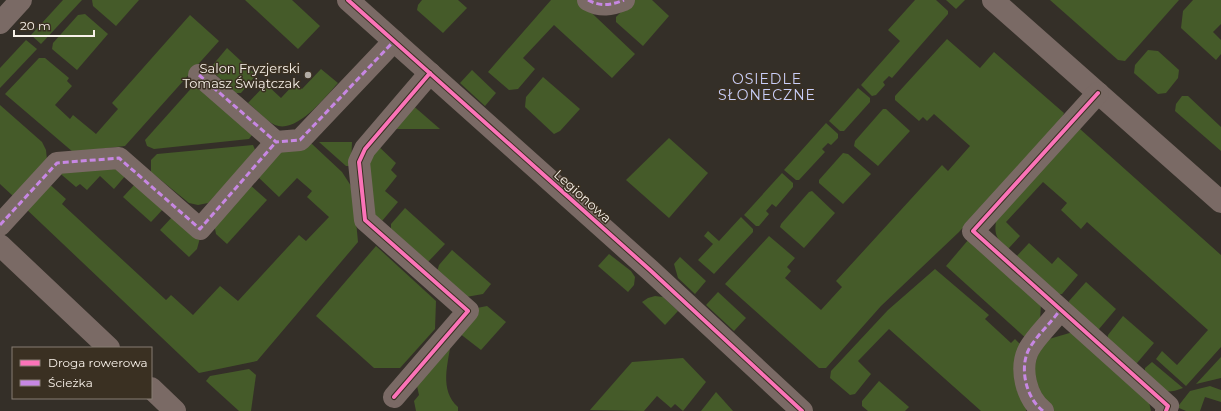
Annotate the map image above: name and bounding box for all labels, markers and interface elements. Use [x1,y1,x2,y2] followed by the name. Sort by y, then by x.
[14,12,94,38] scale bar
[20,18,51,33] text: 20 m
[182,60,300,91] place label: Salon Fryzjerski Tomasz Świątczak
[303,70,313,80] marker: Salon Fryzjerski Tomasz Świątczak
[718,70,816,104] district label: OSIEDLE SŁONECZNE
[551,166,615,226] street label: Legionowa
[12,347,152,399] legend
[48,355,148,370] text: Droga rowerowa
[48,375,93,390] text: Ścieżka

